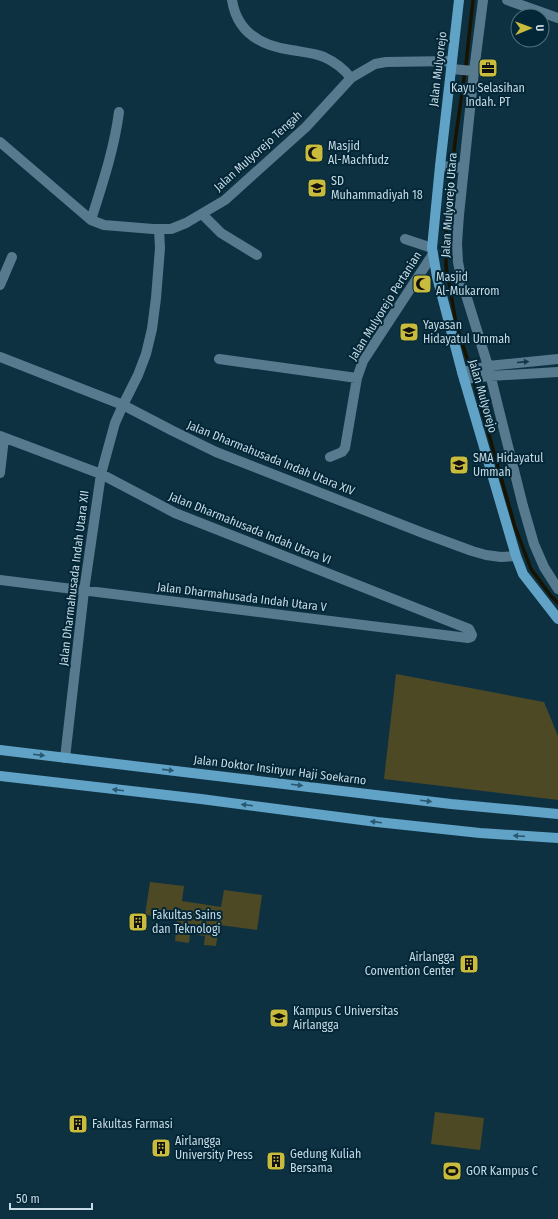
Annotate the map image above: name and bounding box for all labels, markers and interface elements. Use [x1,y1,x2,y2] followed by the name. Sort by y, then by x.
[510,8,550,48] north arrow
[533,24,546,31] text: U
[426,31,450,107] street label: Jalan Mulyorejo
[477,57,499,79] office icon: Kayu Selasihan Indah. PT
[451,81,525,109] place label: Kayu Selasihan Indah. PT
[211,108,305,194] street label: Jalan Mulyorejo Tengah
[328,139,389,167] place label: Masjid Al-Machfudz
[303,142,325,164] mosque icon: Masjid Al-Machfudz
[438,152,460,258] street label: Jalan Mulyorejo Utara
[331,174,423,202] place label: SD Muhammadiyah 18
[306,177,328,199] school or university icon: SD Muhammadiyah 18
[346,249,424,363] street label: Jalan Mulyorejo Pertanian
[436,270,499,298] place label: Masjid Al-Mukarrom
[411,273,433,295] mosque icon: Masjid Al-Mukarrom
[423,318,510,346] place label: Yayasan Hidayatul Ummah
[398,321,420,343] school or university icon: Yayasan Hidayatul Ummah
[466,358,500,434] street label: Jalan Mulyorejo
[517,358,529,365] one-way arrow
[185,418,358,498] street label: Jalan Dharmahusada Indah Utara XIV
[473,451,543,479] place label: SMA Hidayatul Ummah
[448,454,470,476] school or university icon: SMA Hidayatul Ummah
[56,489,92,667] street label: Jalan Dharmahusada Indah Utara XII
[167,489,333,567] street label: Jalan Dharmahusada Indah Utara VI
[156,580,328,614] street label: Jalan Dharmahusada Indah Utara V
[33,752,45,758] one-way arrow
[193,752,367,788] street label: Jalan Doktor Insinyur Haji Soekarno
[162,767,174,773] one-way arrow
[291,782,303,788] one-way arrow
[112,787,124,793] one-way arrow
[420,798,432,804] one-way arrow
[241,802,253,808] one-way arrow
[370,819,382,825] one-way arrow
[513,832,525,839] one-way arrow
[152,908,221,936] place label: Fakultas Sains dan Teknologi
[127,911,149,933] building icon: Fakultas Sains dan Teknologi
[365,950,456,978] place label: Airlangga Convention Center
[458,953,480,975] building icon: Airlangga Convention Center
[293,1004,398,1032] place label: Kampus C Universitas Airlangga
[268,1007,290,1029] school or university icon: Kampus C Universitas Airlangga
[67,1113,89,1135] building icon: Fakultas Farmasi
[92,1117,173,1131] place label: Fakultas Farmasi
[175,1134,253,1162] place label: Airlangga University Press
[150,1137,172,1159] building icon: Airlangga University Press
[290,1147,361,1175] place label: Gedung Kuliah Bersama
[265,1150,287,1172] building icon: Gedung Kuliah Bersama
[441,1160,463,1182] sports icon: GOR Kampus C
[466,1164,538,1178] place label: GOR Kampus C
[10,1185,92,1211] scale bar
[16,1192,40,1206] text: 50 m

